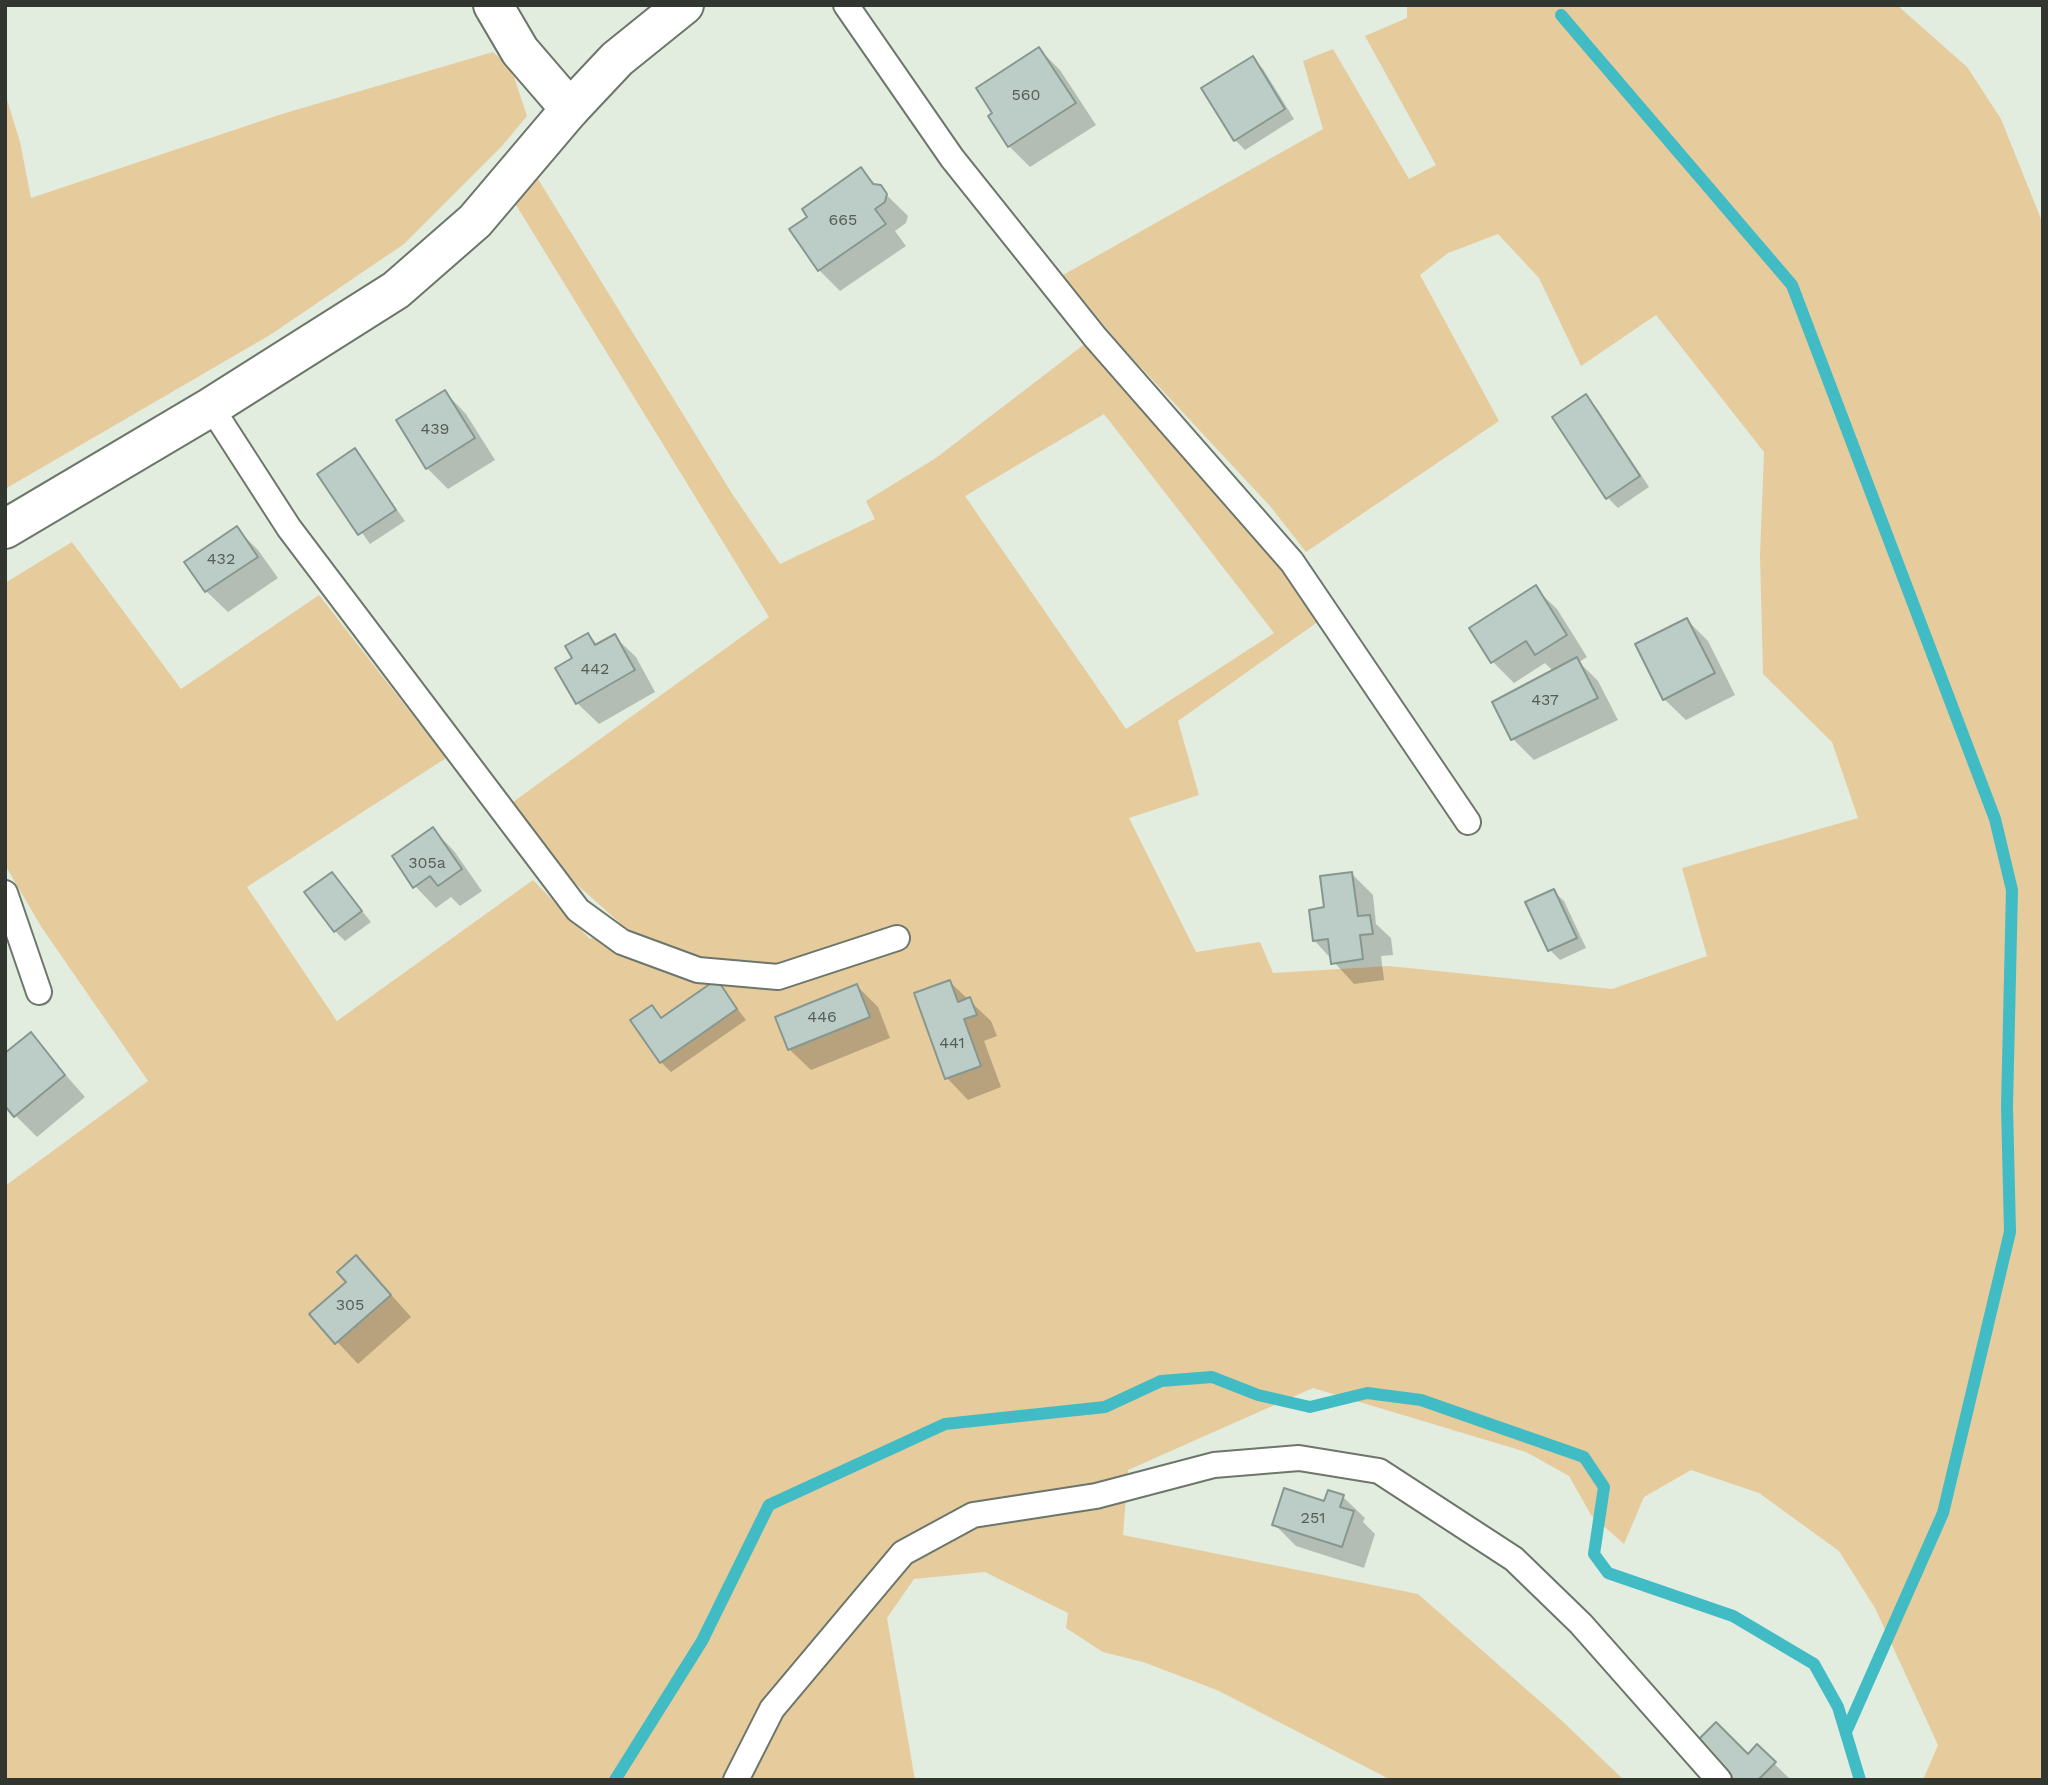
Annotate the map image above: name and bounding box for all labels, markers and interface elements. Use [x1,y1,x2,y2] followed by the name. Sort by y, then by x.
[1012,85,1040,105] house number: 560
[829,210,857,230] house number: 665
[421,419,449,439] house number: 439
[207,549,235,569] house number: 432
[581,659,609,679] house number: 442
[1531,690,1559,710] house number: 437
[408,853,446,873] house number: 305a
[807,1007,837,1027] house number: 446
[939,1033,965,1053] house number: 441
[336,1295,364,1315] house number: 305
[1301,1508,1325,1528] house number: 251

